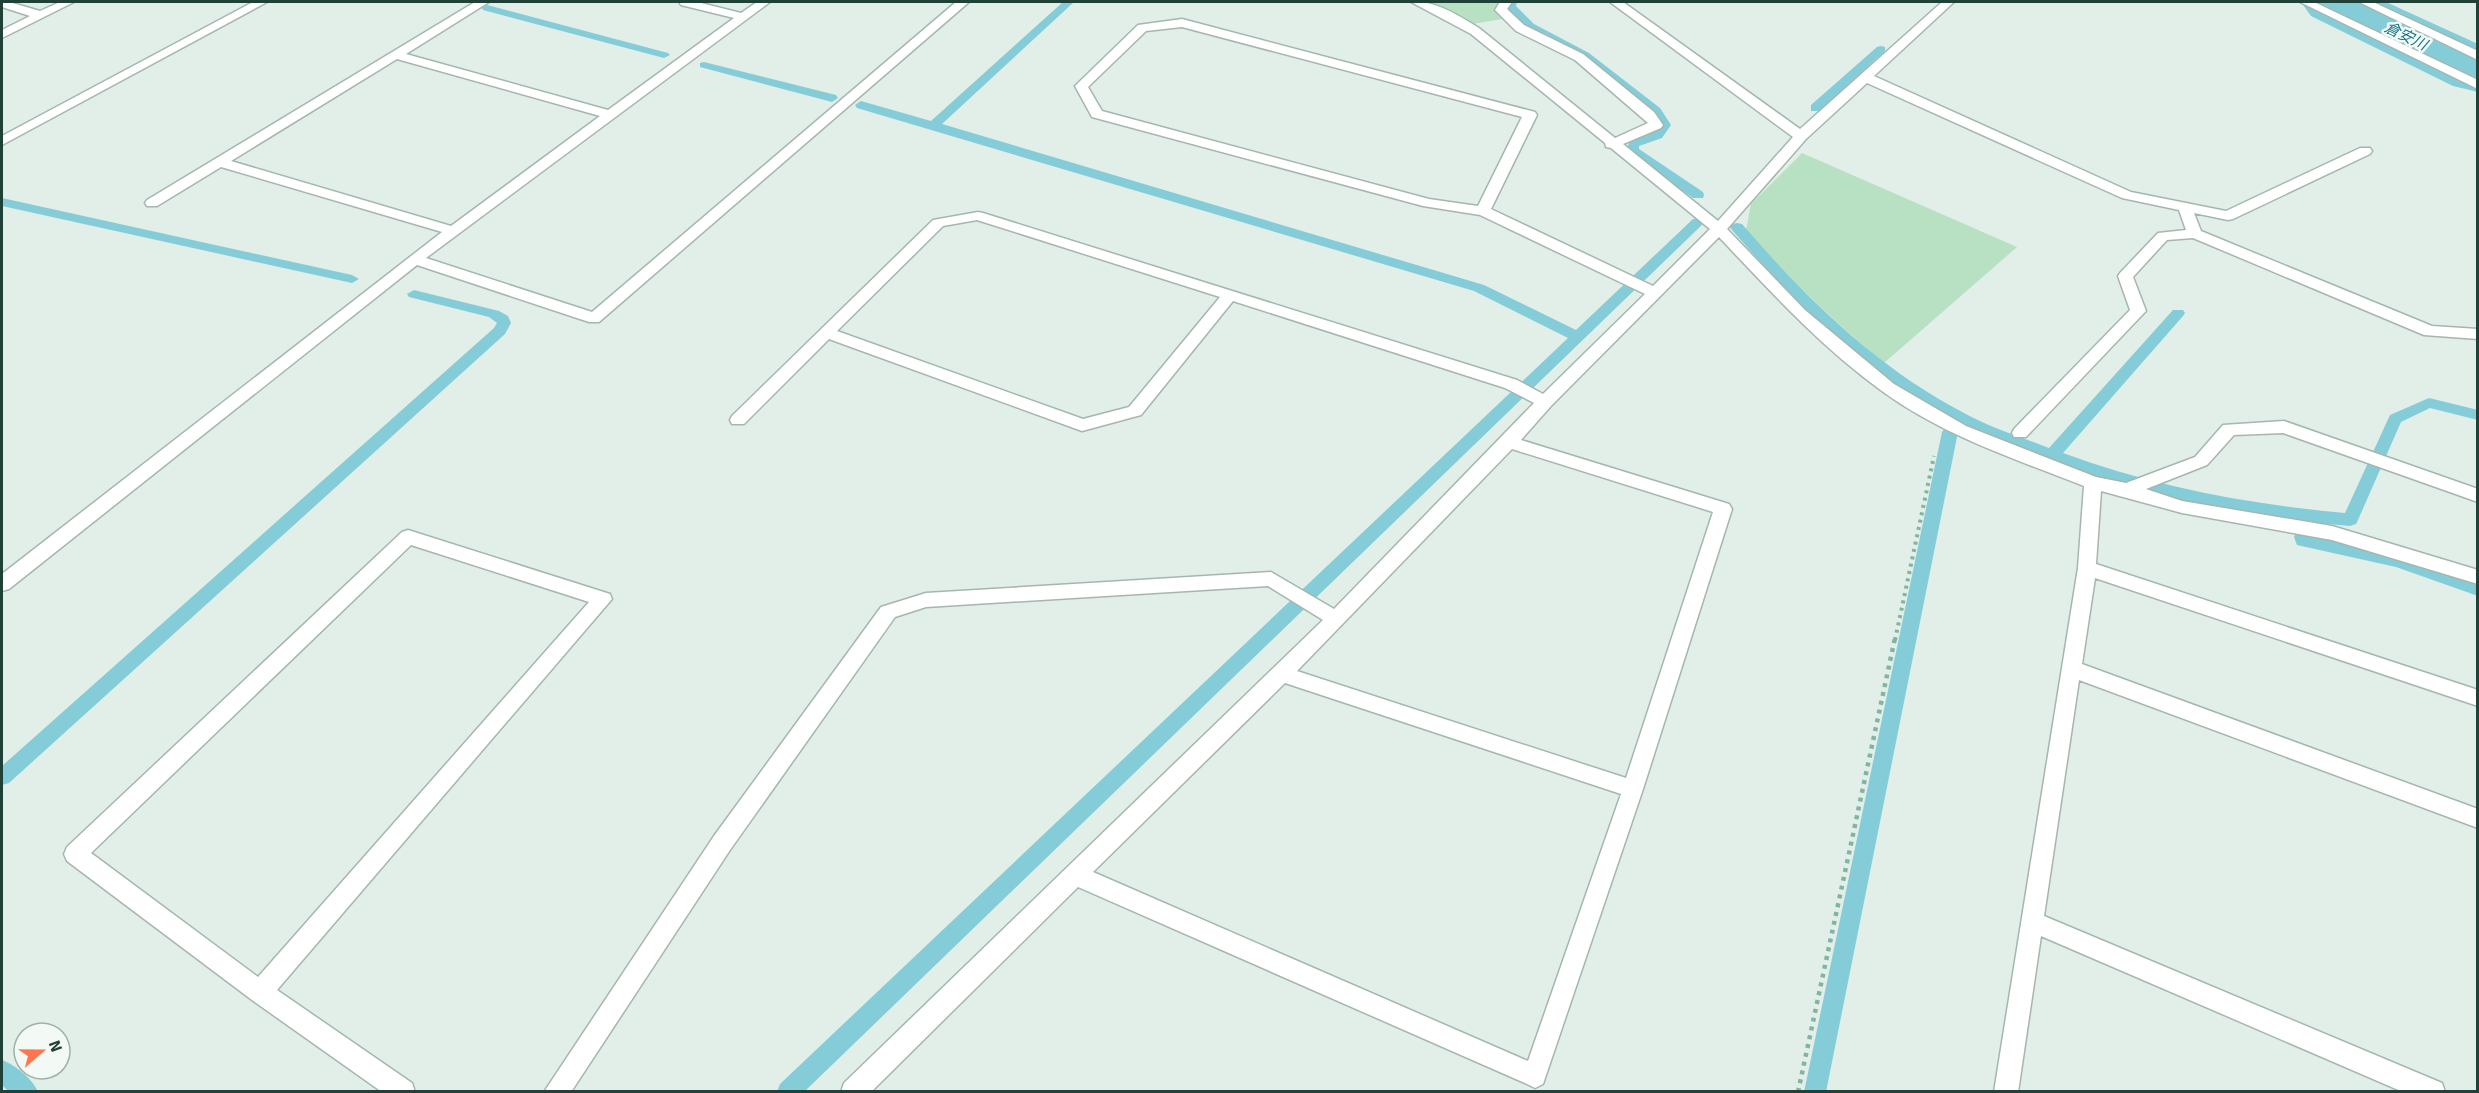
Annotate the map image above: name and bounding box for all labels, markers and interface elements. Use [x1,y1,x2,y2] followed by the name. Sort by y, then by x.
[2382,18,2432,55] water label: 倉安川
[12,1021,72,1081] north arrow
[44,1038,66,1055] text: N

